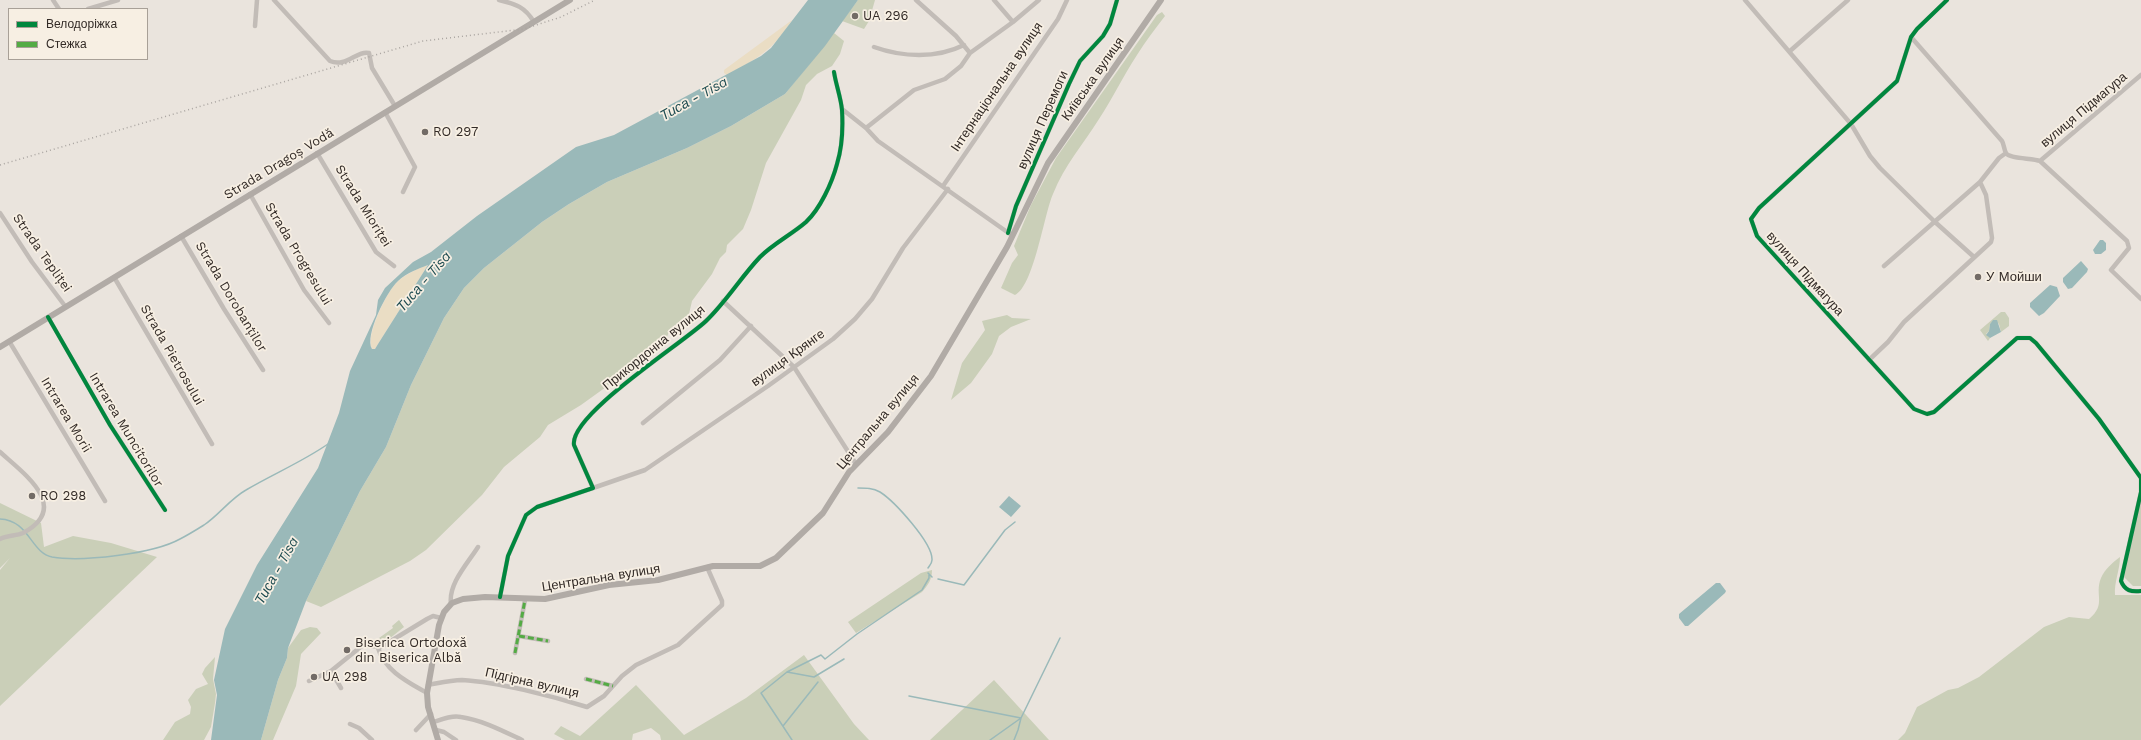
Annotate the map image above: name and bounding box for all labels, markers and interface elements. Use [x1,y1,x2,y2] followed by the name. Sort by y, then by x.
[8,8,148,60] legend
[863,8,908,24] place label: UA 296
[850,11,860,21] marker: UA 296
[46,17,117,31] text: Велодоріжка
[948,19,1046,155] street label: Інтернаціональна вулиця
[1058,34,1128,124] street label: Київська вулиця
[46,37,87,51] text: Стежка
[1014,68,1072,172] street label: вулиця Перемоги
[2038,69,2130,151] street label: вулиця Підмагура
[657,74,731,124] water label: Тиса - Tisa
[433,124,478,140] place label: RO 297
[221,125,337,203] street label: Strada Dragoș Vodă
[420,127,430,137] marker: RO 297
[332,162,394,250] street label: Strada Mioriței
[261,200,335,308] street label: Strada Progresului
[9,211,75,295] street label: Strada Tepliței
[1763,229,1847,319] street label: вулиця Підмагура
[192,239,270,355] street label: Strada Dorobanților
[393,248,455,316] water label: Тиса - Tisa
[1986,269,2042,285] place label: У Мойши
[1973,272,1983,282] marker: У Мойши
[137,302,207,408] street label: Strada Pietrosului
[600,302,708,394] street label: Прикордонна вулиця
[748,326,828,390] street label: вулиця Крянге
[86,370,166,490] street label: Intrarea Muncitorilor
[834,371,922,473] street label: Центральна вулиця
[37,375,95,455] street label: Intrarea Morii
[40,488,86,504] place label: RO 298
[27,491,37,501] marker: RO 298
[252,534,302,608] water label: Тиса - Tisa
[541,561,661,595] street label: Центральна вулиця
[355,635,467,666] place label: Biserica Ortodoxă din Biserica Albă
[342,645,352,655] marker: Biserica Ortodoxă din Biserica Albă
[484,665,580,701] street label: Підгірна вулиця
[322,669,368,685] place label: UA 298
[309,672,319,682] marker: UA 298

